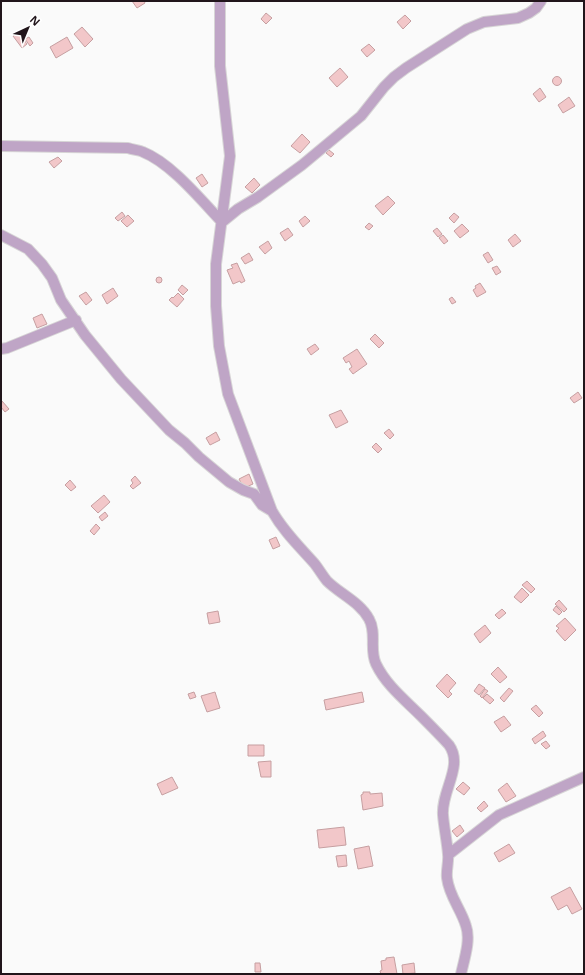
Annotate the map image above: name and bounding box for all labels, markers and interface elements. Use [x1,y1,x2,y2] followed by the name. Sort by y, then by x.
[8,8,48,48] north arrow
[27,12,44,29] text: N

